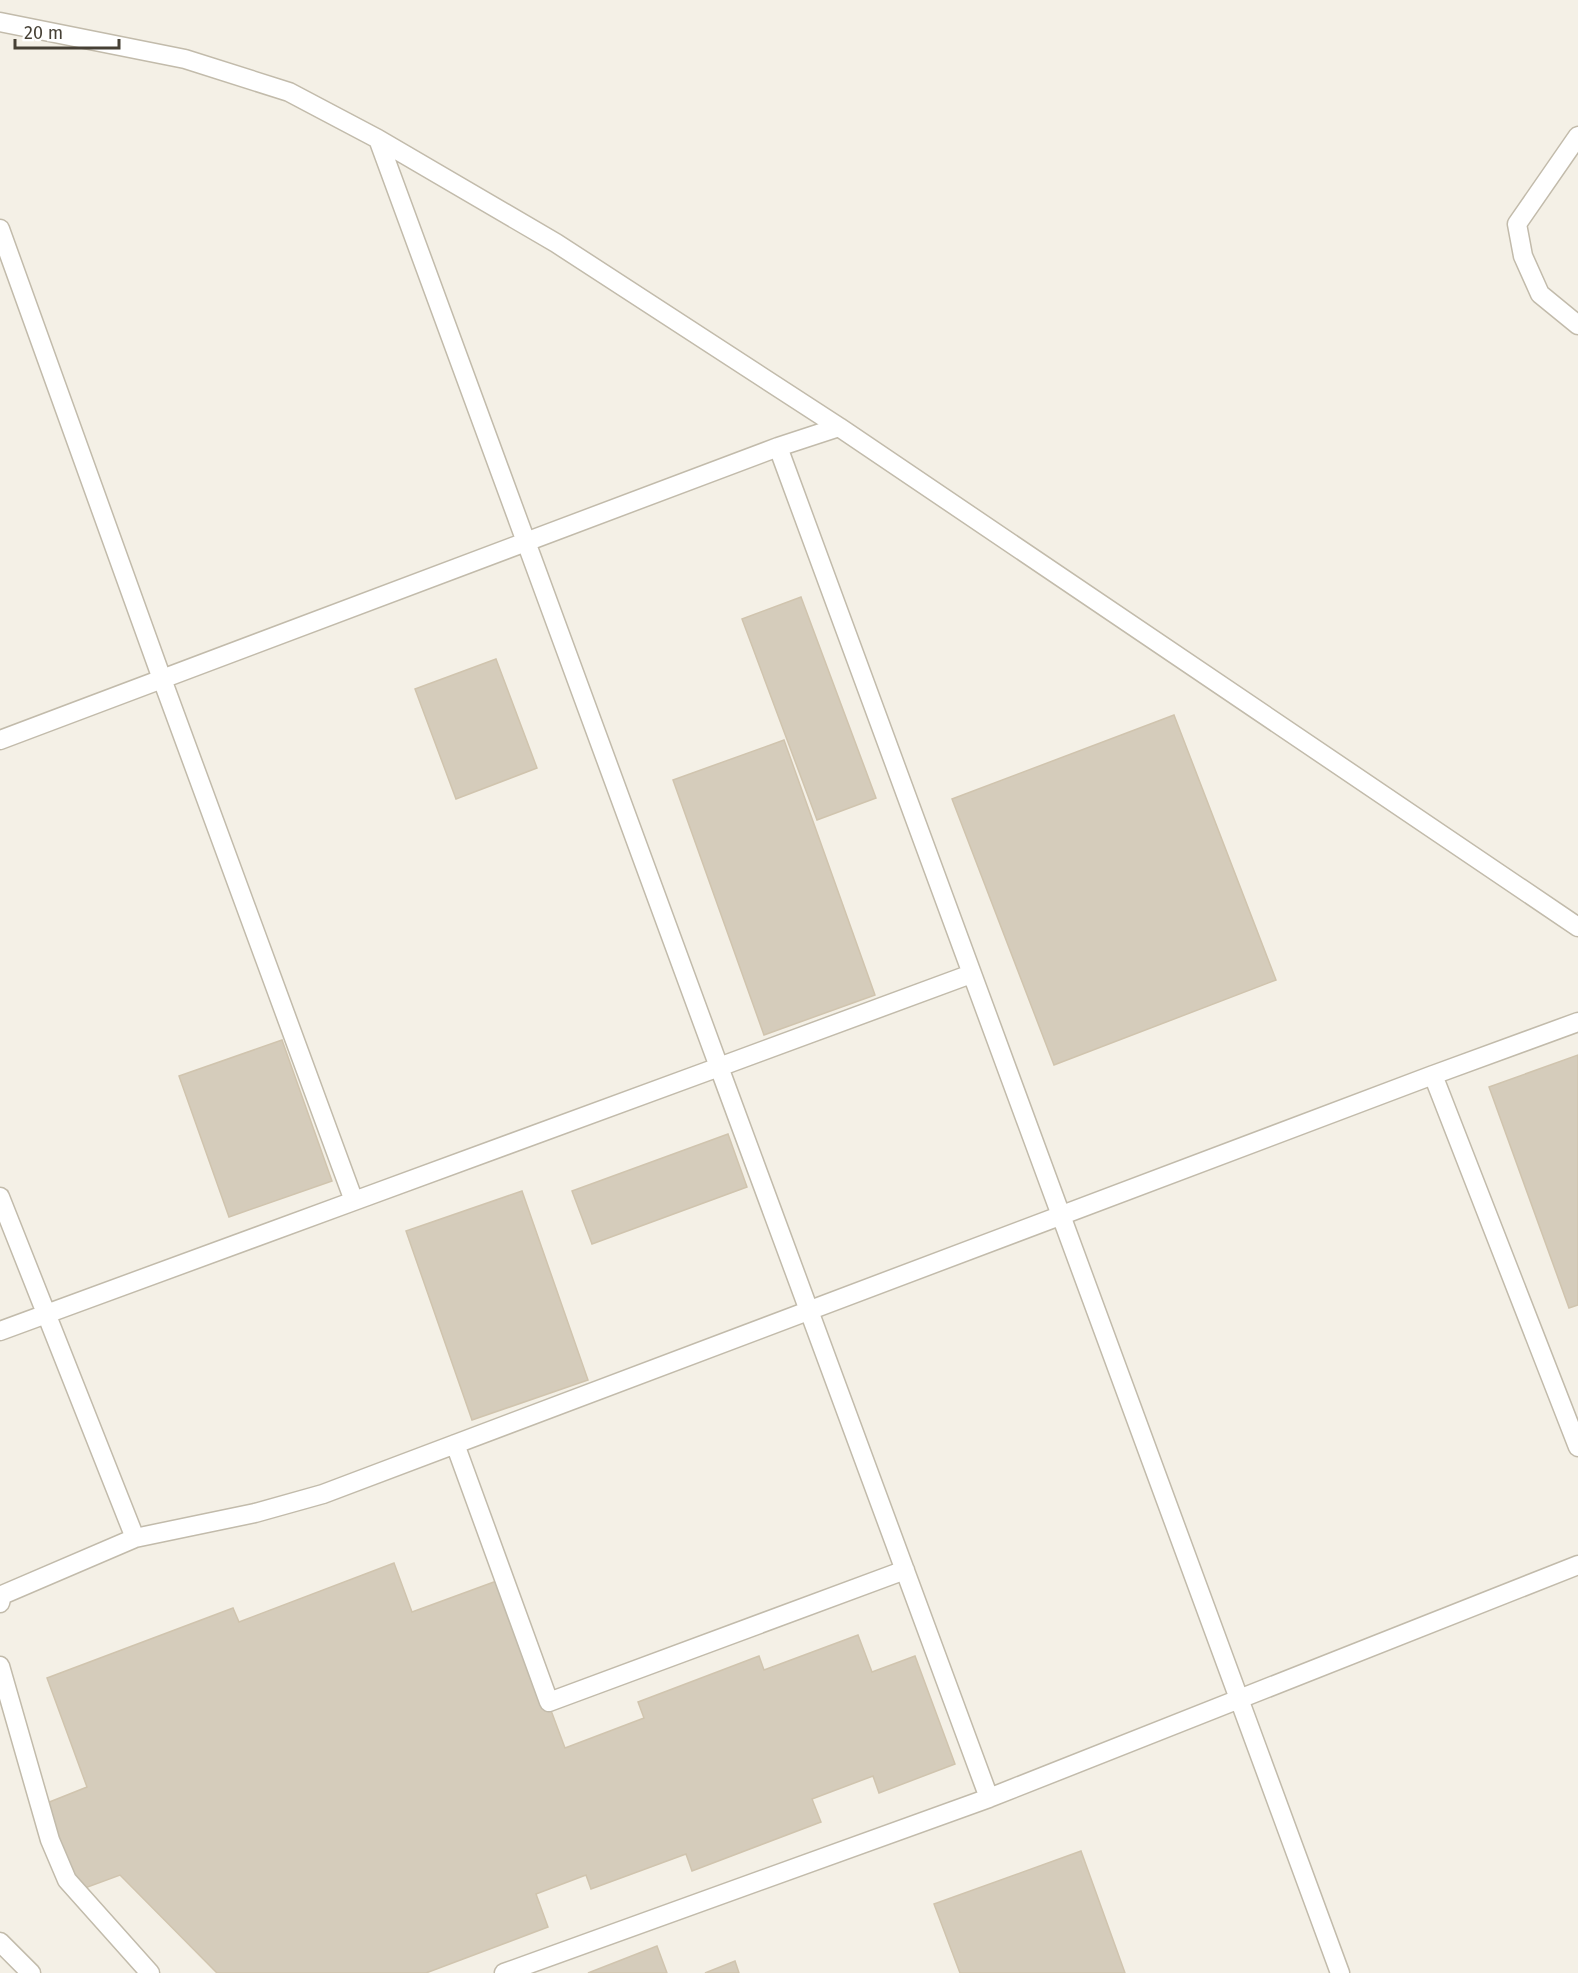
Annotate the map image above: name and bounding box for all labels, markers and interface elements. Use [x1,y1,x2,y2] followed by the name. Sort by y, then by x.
[15,12,118,50] scale bar
[24,22,63,44] text: 20 m

